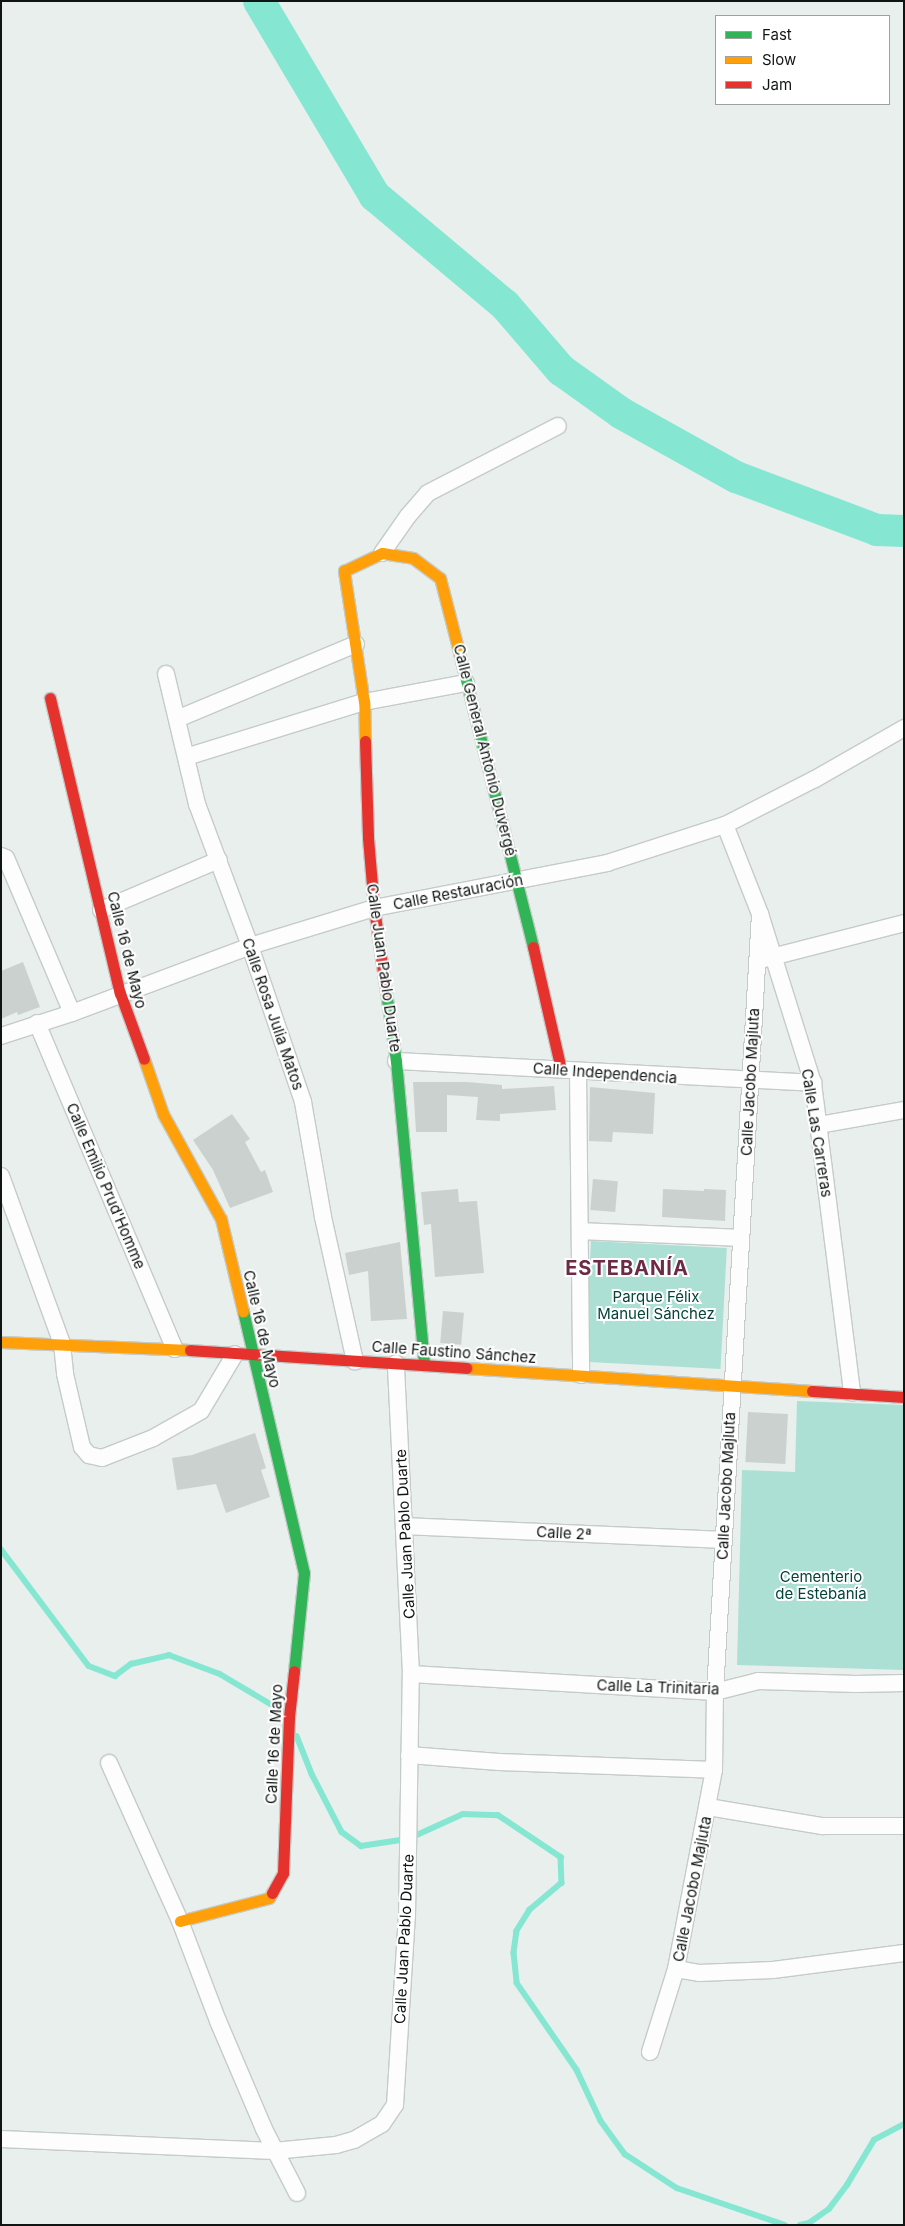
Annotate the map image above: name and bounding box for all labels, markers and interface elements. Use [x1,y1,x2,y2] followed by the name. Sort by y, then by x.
[715,15,890,105] legend
[762,25,792,44] text: Fast
[762,50,796,69] text: Slow
[762,75,792,94] text: Jam
[450,642,520,858] street label: Calle General Antonio Duvergé
[391,871,525,913] street label: Calle Restauración
[363,883,405,1053] street label: Calle Juan Pablo Duarte
[104,889,150,1011] street label: Calle 16 de Mayo
[239,936,307,1092] street label: Calle Rosa Julia Matos
[737,1008,763,1156] street label: Calle Jacobo Majluta
[532,1059,678,1087] street label: Calle Independencia
[798,1067,836,1199] street label: Calle Las Carreras
[63,1100,149,1272] street label: Calle Emilio Prud'Homme
[564,1256,690,1280] district label: ESTEBANÍA
[240,1268,284,1390] street label: Calle 16 de Mayo
[597,1287,715,1322] park label: Parque Félix Manuel Sánchez
[371,1337,537,1367] street label: Calle Faustino Sánchez
[713,1412,739,1560] street label: Calle Jacobo Majluta
[392,1449,418,1619] street label: Calle Juan Pablo Duarte
[536,1523,592,1543] street label: Calle 2ª
[775,1567,867,1602] park label: Cementerio de Estebanía
[596,1676,720,1698] street label: Calle La Trinitaria
[262,1683,286,1805] street label: Calle 16 de Mayo
[669,1815,715,1963] street label: Calle Jacobo Majluta
[391,1854,417,2024] street label: Calle Juan Pablo Duarte

